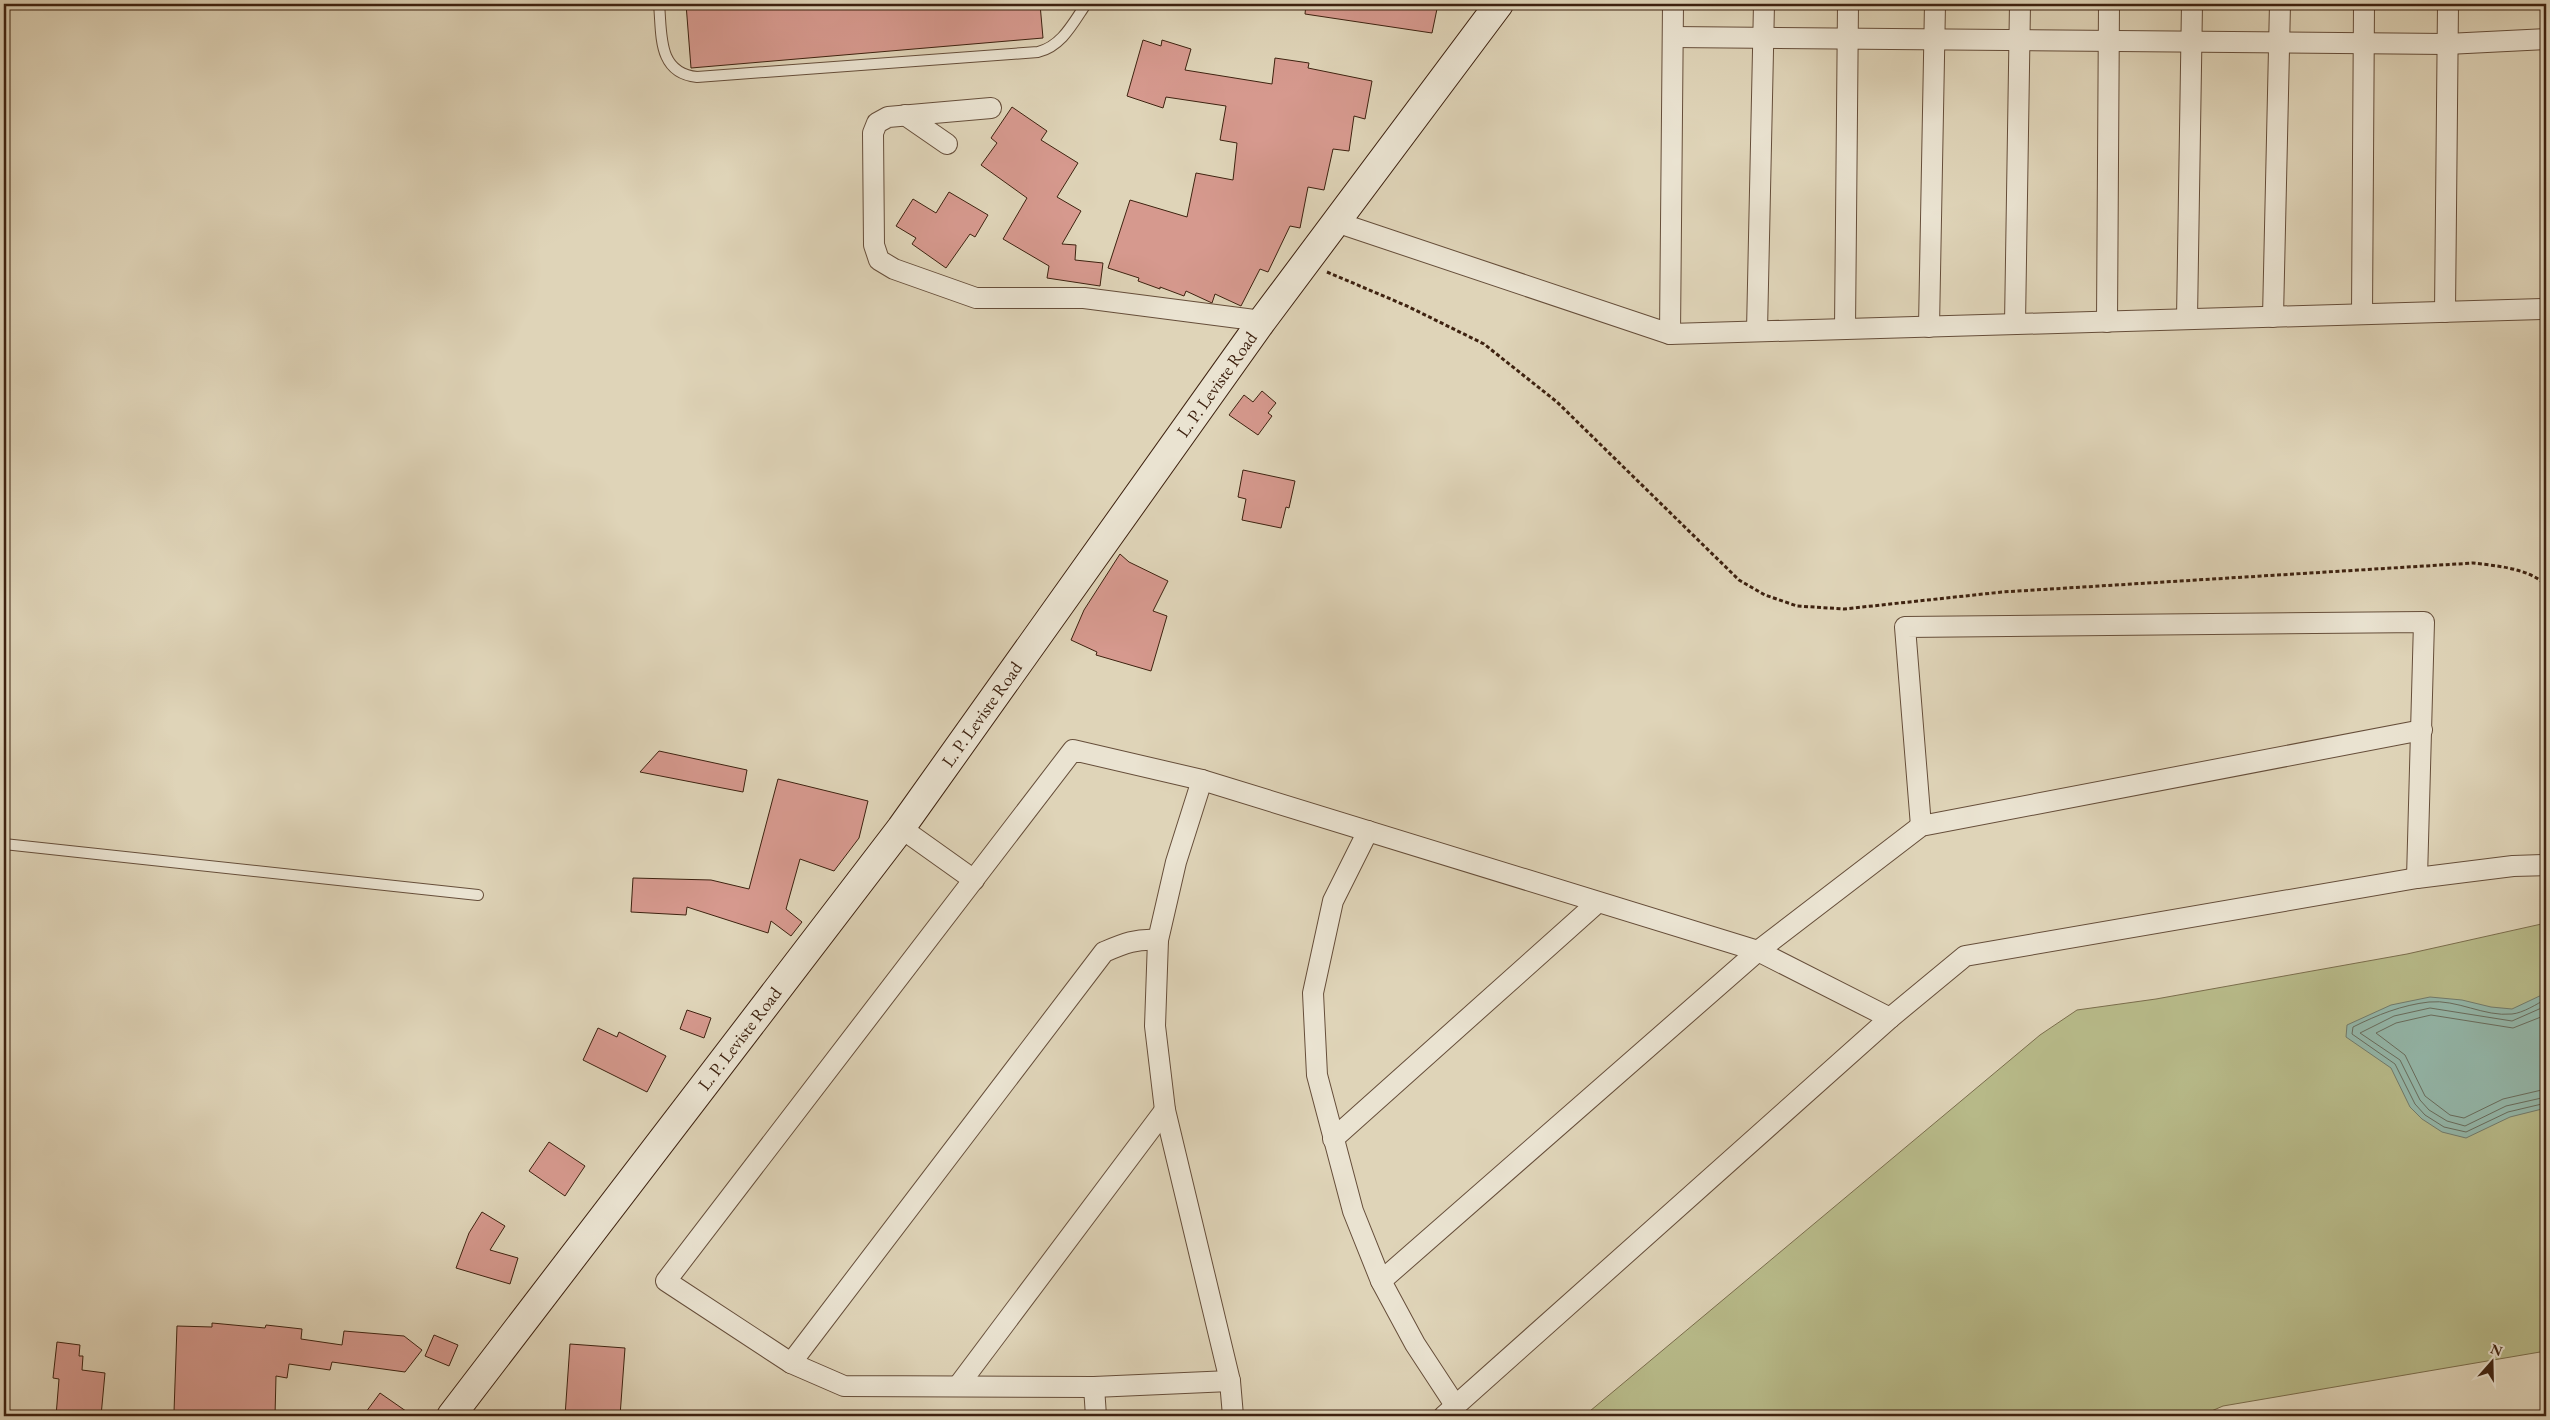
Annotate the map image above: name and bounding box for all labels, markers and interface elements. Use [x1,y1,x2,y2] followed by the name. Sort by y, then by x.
[1171,326,1262,441] street label: L. P. Leviste Road
[936,656,1027,771] street label: L. P. Leviste Road
[692,981,787,1095] street label: L. P. Leviste Road
[2468,1338,2518,1388] north arrow
[2488,1339,2505,1360] text: N

